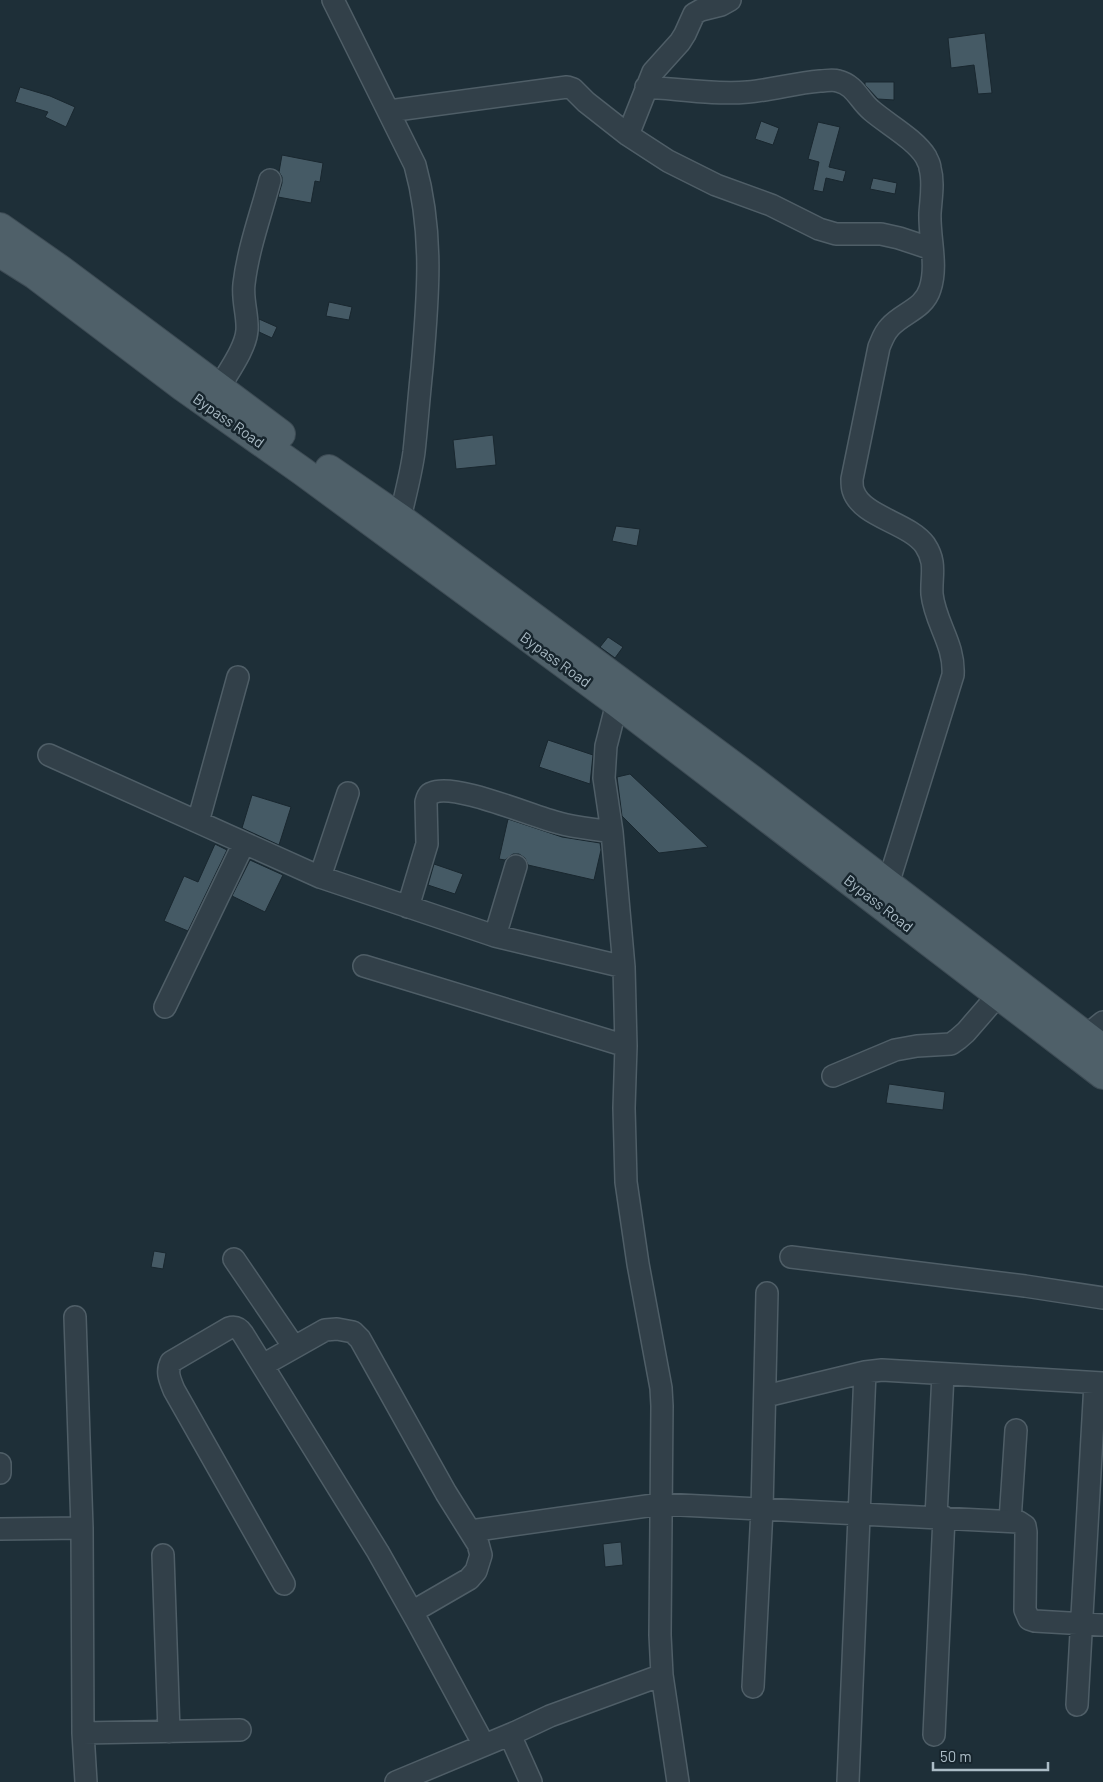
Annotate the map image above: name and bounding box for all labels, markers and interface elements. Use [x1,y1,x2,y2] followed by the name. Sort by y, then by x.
[190,389,268,451] street label: Bypass Road
[517,627,595,691] street label: Bypass Road
[841,871,917,935] street label: Bypass Road
[933,1740,1048,1772] scale bar
[940,1747,972,1765] text: 50 m

